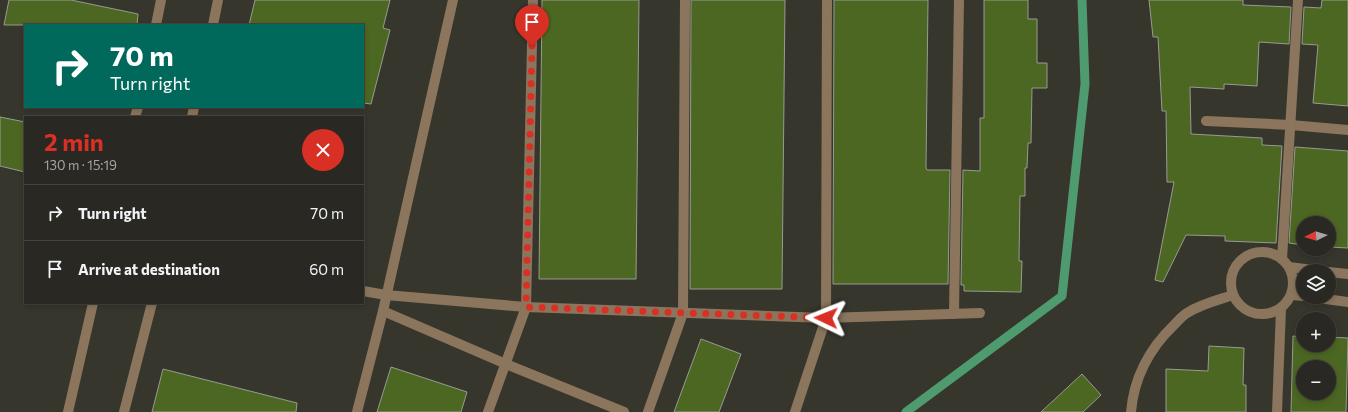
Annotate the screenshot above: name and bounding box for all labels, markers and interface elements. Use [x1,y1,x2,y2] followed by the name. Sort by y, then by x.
[515,5,549,46] pin
[521,11,543,33] icon: arrive
[110,38,174,72] text: 70 m
[44,40,96,92] icon: right
[110,72,190,94] text: Turn right
[44,127,104,156] text: 2 min
[302,129,344,171] button: close
[44,157,117,173] text: 130 m · 15:19
[44,202,66,224] icon: right
[78,204,147,222] text: Turn right
[310,204,344,222] text: 70 m
[1296,216,1336,256] north arrow
[1296,216,1336,400] map controls
[44,258,66,280] icon: arrive
[78,260,220,278] text: Arrive at destination
[309,260,344,278] text: 60 m
[1296,264,1336,304] button: layers
[805,297,847,339] position arrow
[1296,312,1336,352] button: +
[1296,360,1336,400] button: −

